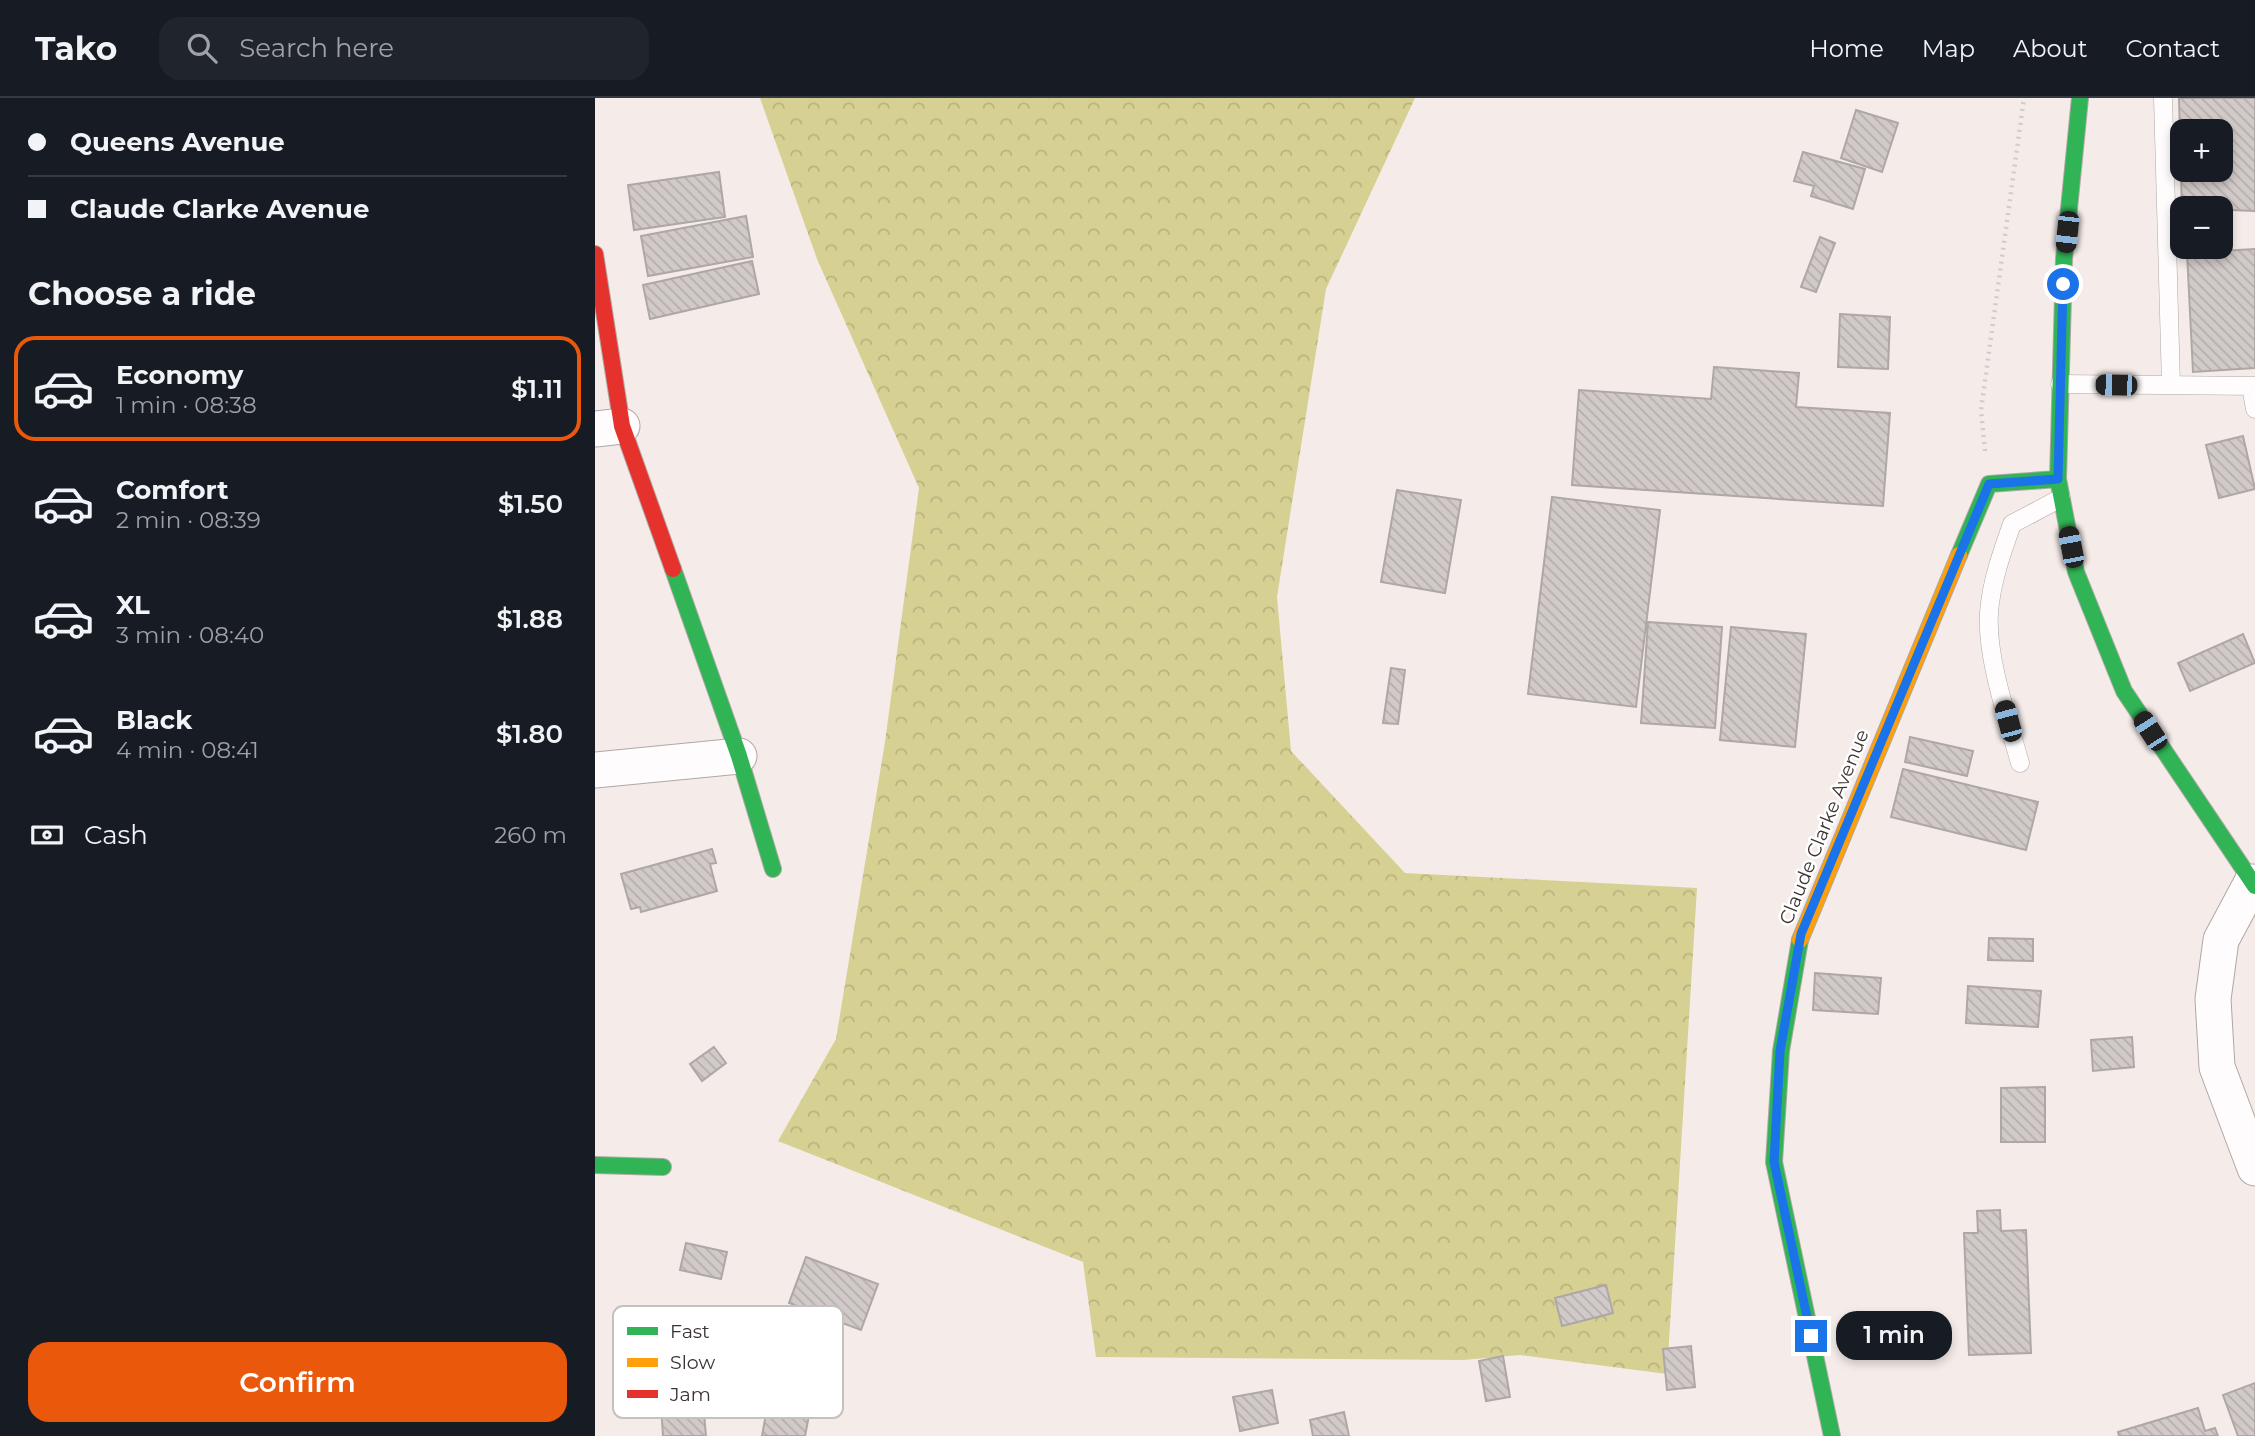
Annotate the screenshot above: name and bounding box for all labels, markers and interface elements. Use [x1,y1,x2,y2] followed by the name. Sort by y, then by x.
[159,17,649,80] search box
[35,28,117,68] text: Tako
[183,29,221,67] icon: search
[239,32,394,64] text: Search here
[1809,34,1884,63] text: Home
[1922,34,1975,63] text: Map
[2013,34,2087,63] text: About
[2125,34,2220,63] text: Contact
[2170,119,2233,259] map controls
[2170,119,2233,182] button: +
[70,126,285,158] text: Queens Avenue
[70,193,369,225] text: Claude Clarke Avenue
[2170,196,2233,259] button: −
[2055,210,2080,254] car
[2047,268,2079,300] route start
[28,274,256,313] text: Choose a ride
[32,357,95,420] icon: car
[116,359,243,391] text: Economy
[511,373,563,405] text: $1.11
[2095,374,2138,396] car
[116,391,257,419] text: 1 min · 08:38
[32,472,95,535] icon: car
[116,474,228,506] text: Comfort
[498,488,563,520] text: $1.50
[116,506,261,534] text: 2 min · 08:39
[2057,524,2086,570] car
[32,587,95,650] icon: car
[116,589,150,621] text: XL
[496,603,563,635] text: $1.88
[116,621,264,649] text: 3 min · 08:40
[1993,698,2024,744] car
[32,702,95,765] icon: car
[116,704,192,736] text: Black
[2130,708,2171,754] car
[496,718,563,750] text: $1.80
[1774,726,1874,928] street label: Claude Clarke Avenue
[116,736,259,764] text: 4 min · 08:41
[28,816,66,854] icon: cash
[84,819,148,851] text: Cash
[494,821,567,849] text: 260 m
[613,1306,843,1418] legend
[1835,1312,1951,1360] callout: 1 min
[670,1320,710,1343] text: Fast
[1795,1320,1827,1352] route end
[1863,1321,1925,1349] text: 1 min
[28,1342,567,1422] button: Confirm
[670,1351,715,1374] text: Slow
[669,1383,711,1406] text: Jam

